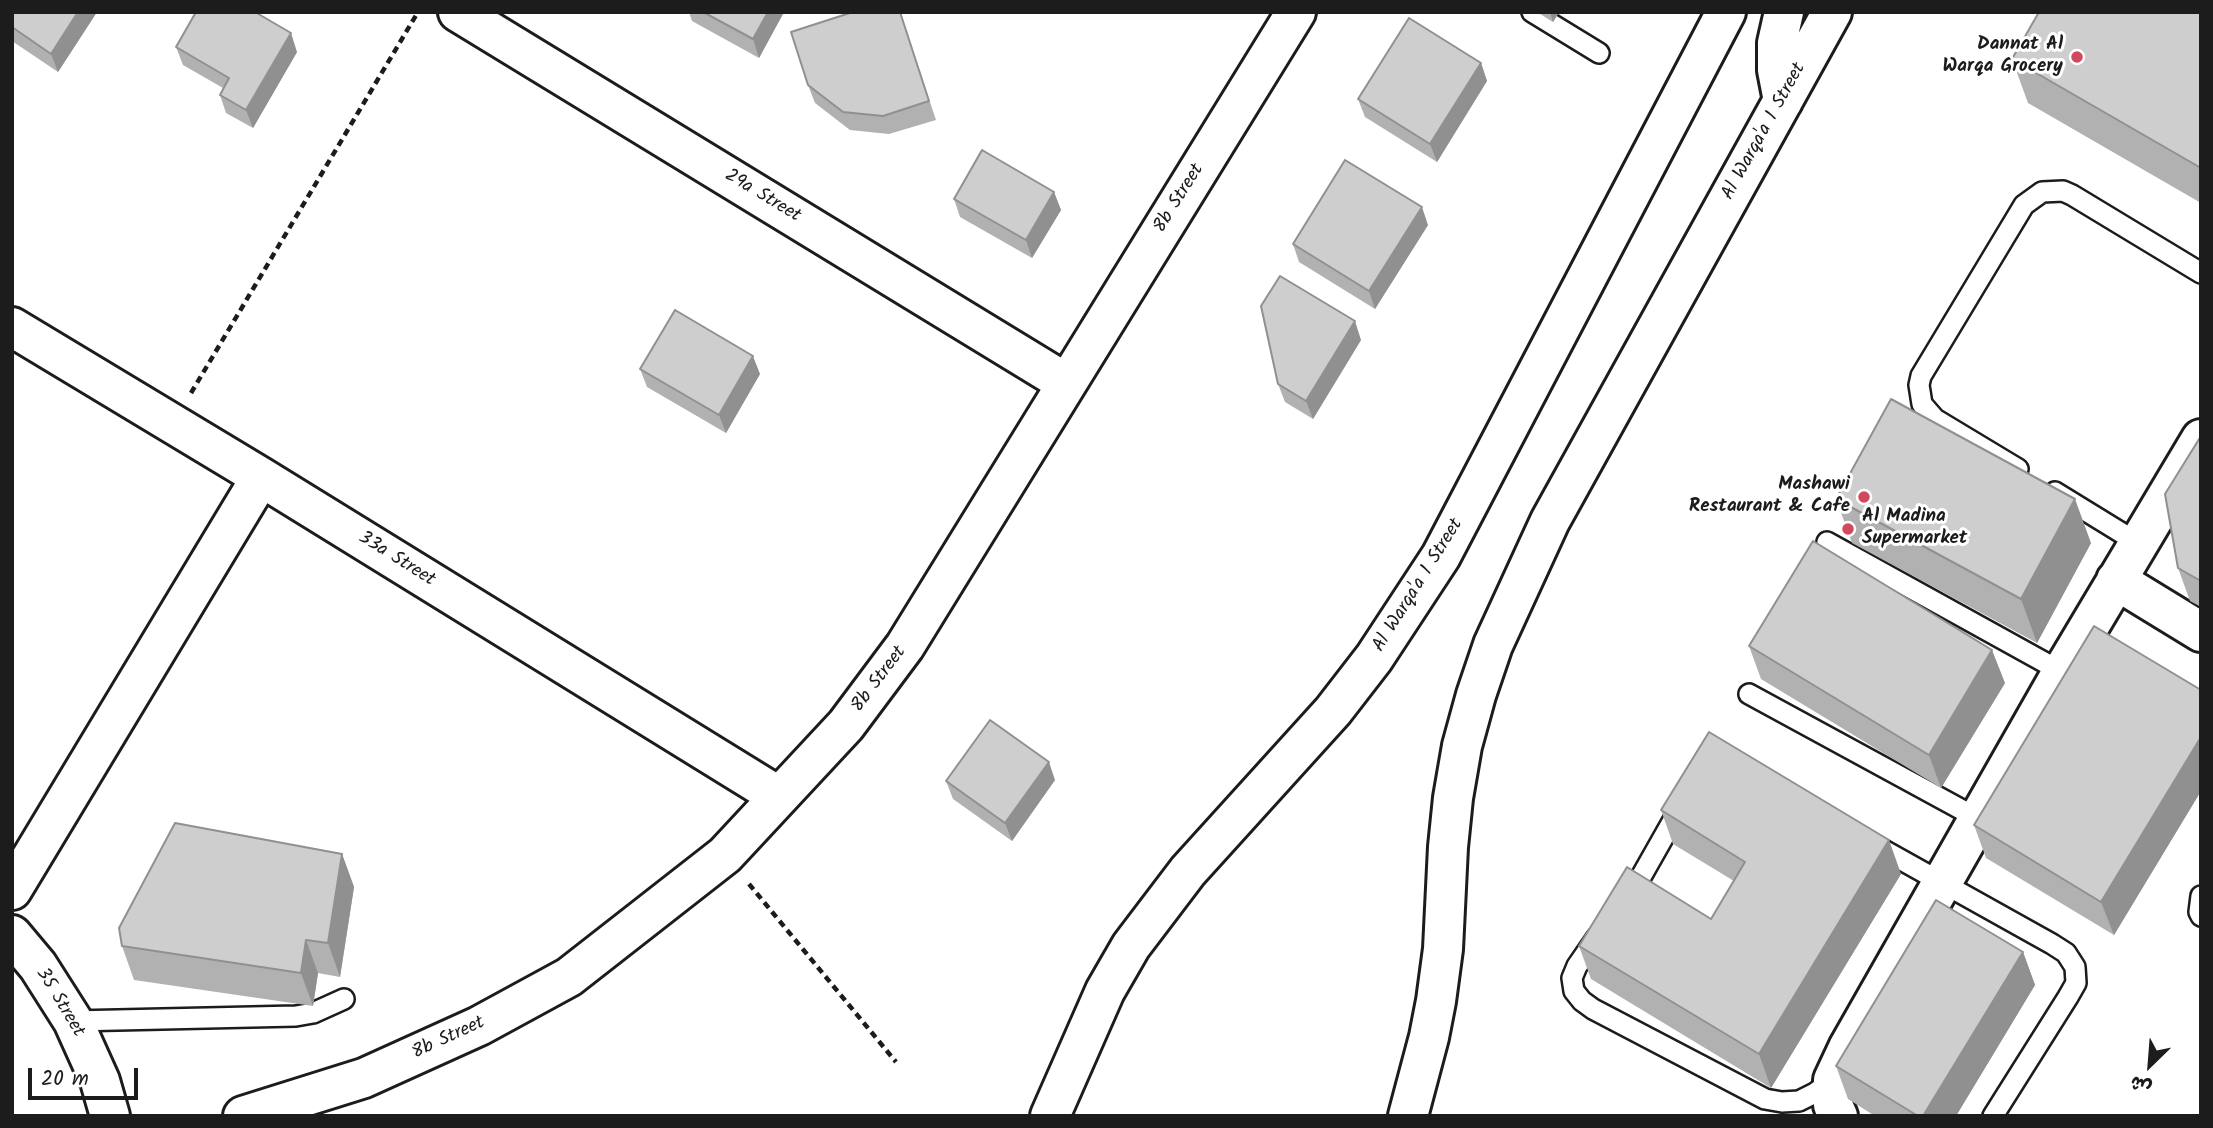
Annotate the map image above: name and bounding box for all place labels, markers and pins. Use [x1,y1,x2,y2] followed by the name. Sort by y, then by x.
[1942,35,2063,79] place label: Dannat Al Warqa Grocery
[2069,49,2085,65] marker: Dannat Al Warqa Grocery
[1689,475,1850,519] place label: Mashawi Restaurant & Cafe
[1856,489,1872,505] marker: Mashawi Restaurant & Cafe
[1862,507,1967,551] place label: Al Madina Supermarket
[1840,521,1856,537] marker: Al Madina Supermarket

